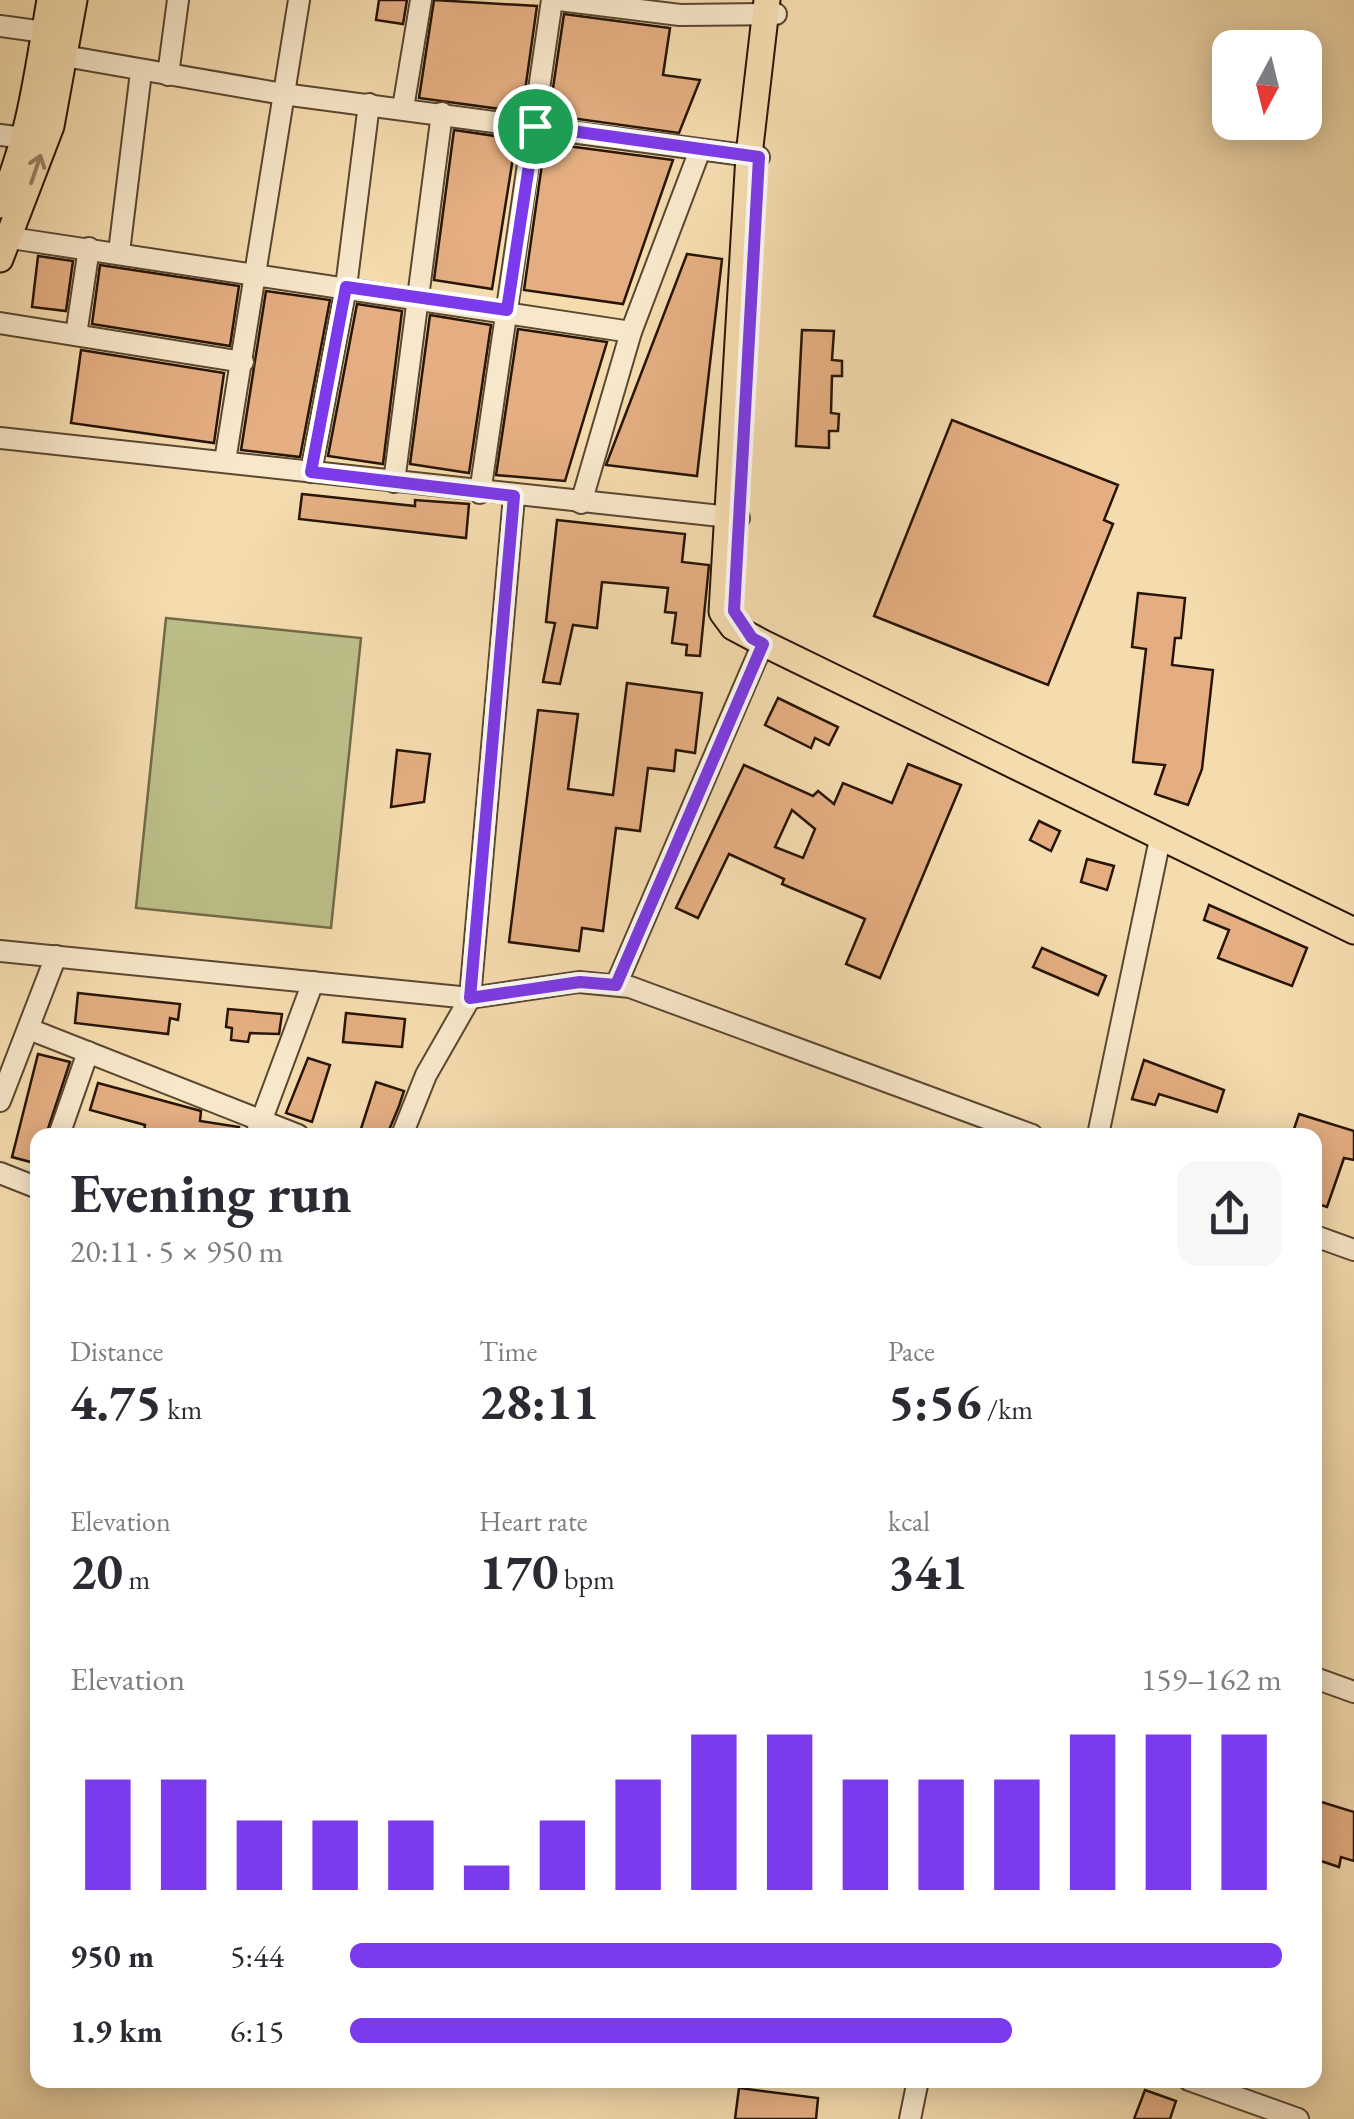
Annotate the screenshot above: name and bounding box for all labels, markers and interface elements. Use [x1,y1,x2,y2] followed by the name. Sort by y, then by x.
[1212,30,1322,140] north arrow
[1212,30,1322,140] map controls
[493,84,578,169] pin
[508,99,563,154] icon: arrive
[29,153,47,185] one-way arrow
[70,1157,352,1228] text: Evening run
[1177,1161,1282,1266] button: share
[70,1230,283,1272] text: 20:11 · 5 × 950 m
[70,1333,164,1369] text: Distance
[479,1333,537,1369] text: Time
[888,1333,935,1369] text: Pace
[70,1369,162,1434] text: 4.75
[479,1369,599,1434] text: 28:11
[888,1369,981,1434] text: 5:56
[162,1391,202,1427] text: km
[981,1391,1033,1427] text: /km
[70,1503,171,1539] text: Elevation
[479,1503,588,1539] text: Heart rate
[888,1503,930,1539] text: kcal
[70,1539,123,1604] text: 20
[479,1539,558,1604] text: 170
[888,1539,967,1604] text: 341
[123,1561,150,1597] text: m
[558,1561,615,1597] text: bpm
[70,1658,185,1700] text: Elevation
[1141,1658,1282,1700] text: 159–162 m
[70,1935,154,1977] text: 950 m
[230,1935,284,1977] text: 5:44
[70,2010,163,2052] text: 1.9 km
[230,2010,284,2052] text: 6:15

